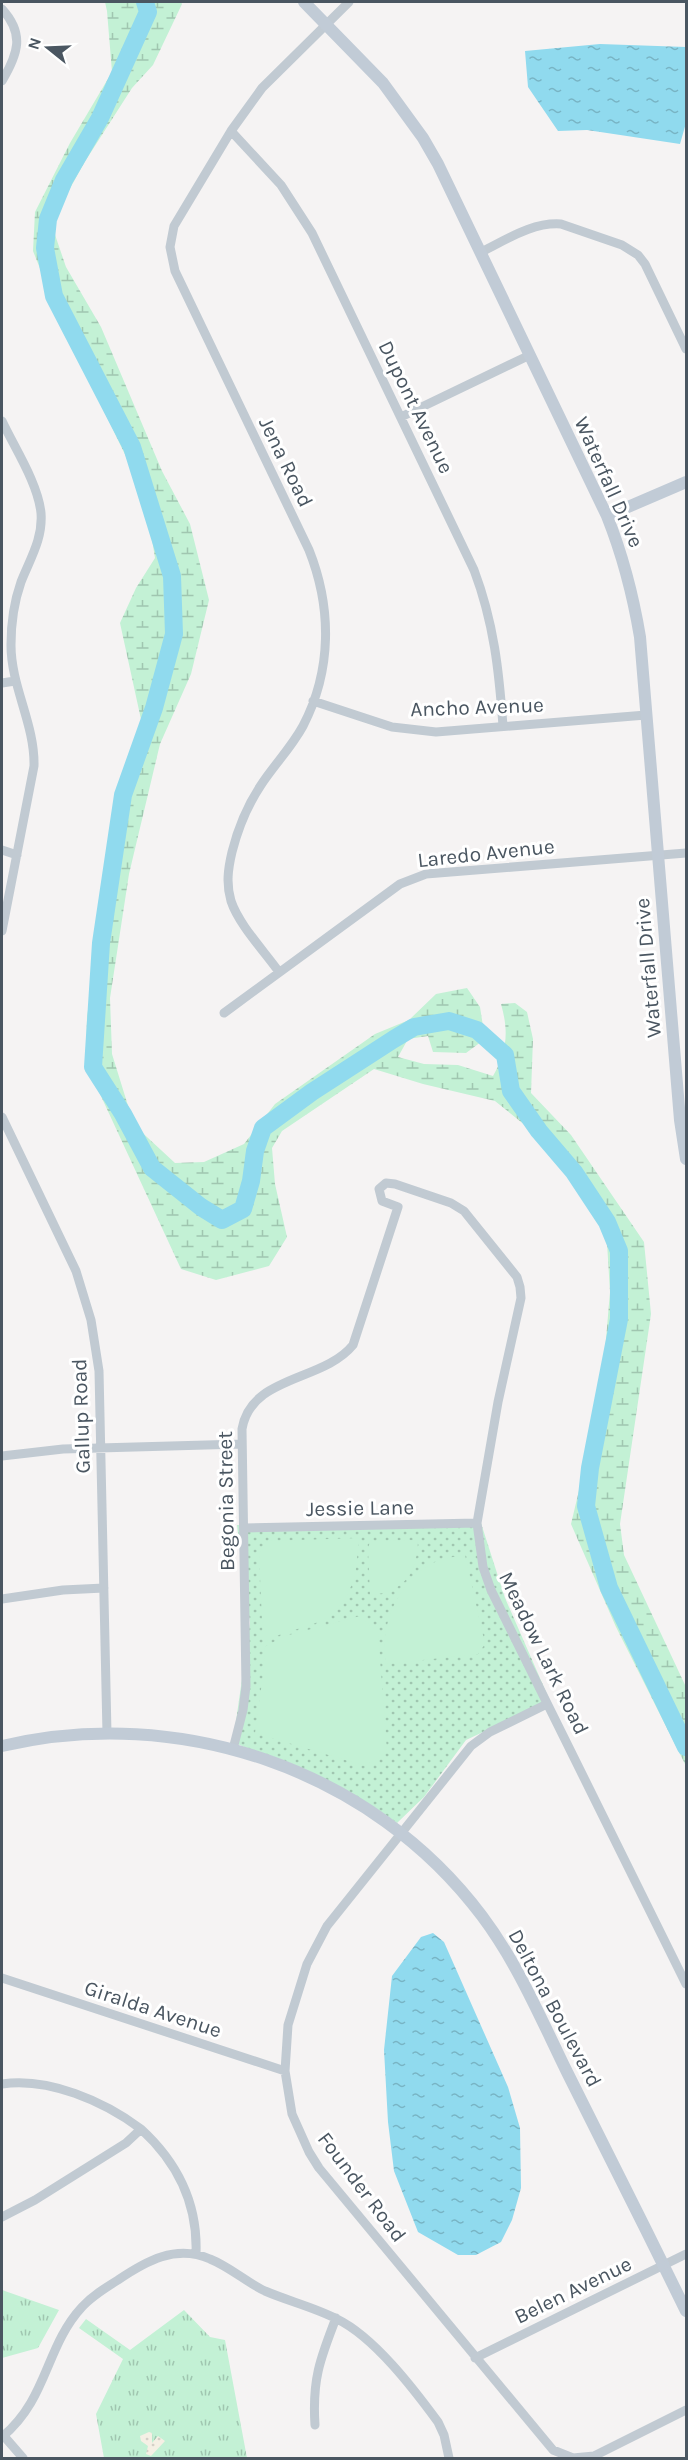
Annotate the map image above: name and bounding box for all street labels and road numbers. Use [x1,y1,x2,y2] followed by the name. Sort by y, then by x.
[373,337,459,477] street label: Dupont Avenue
[254,413,318,511] street label: Jena Road
[569,413,649,551] street label: Waterfall Drive
[410,693,544,721] street label: Ancho Avenue
[416,834,556,872] street label: Laredo Avenue
[630,897,666,1039] street label: Waterfall Drive
[67,1358,95,1474] street label: Gallup Road
[213,1431,239,1571] street label: Begonia Street
[306,1495,414,1521] street label: Jessie Lane
[494,1568,594,1738] street label: Meadow Lark Road
[503,1925,607,2091] street label: Deltona Boulevard
[81,1976,225,2042] street label: Giralda Avenue
[313,2127,411,2247] street label: Founder Road
[511,2251,635,2329] street label: Belen Avenue

